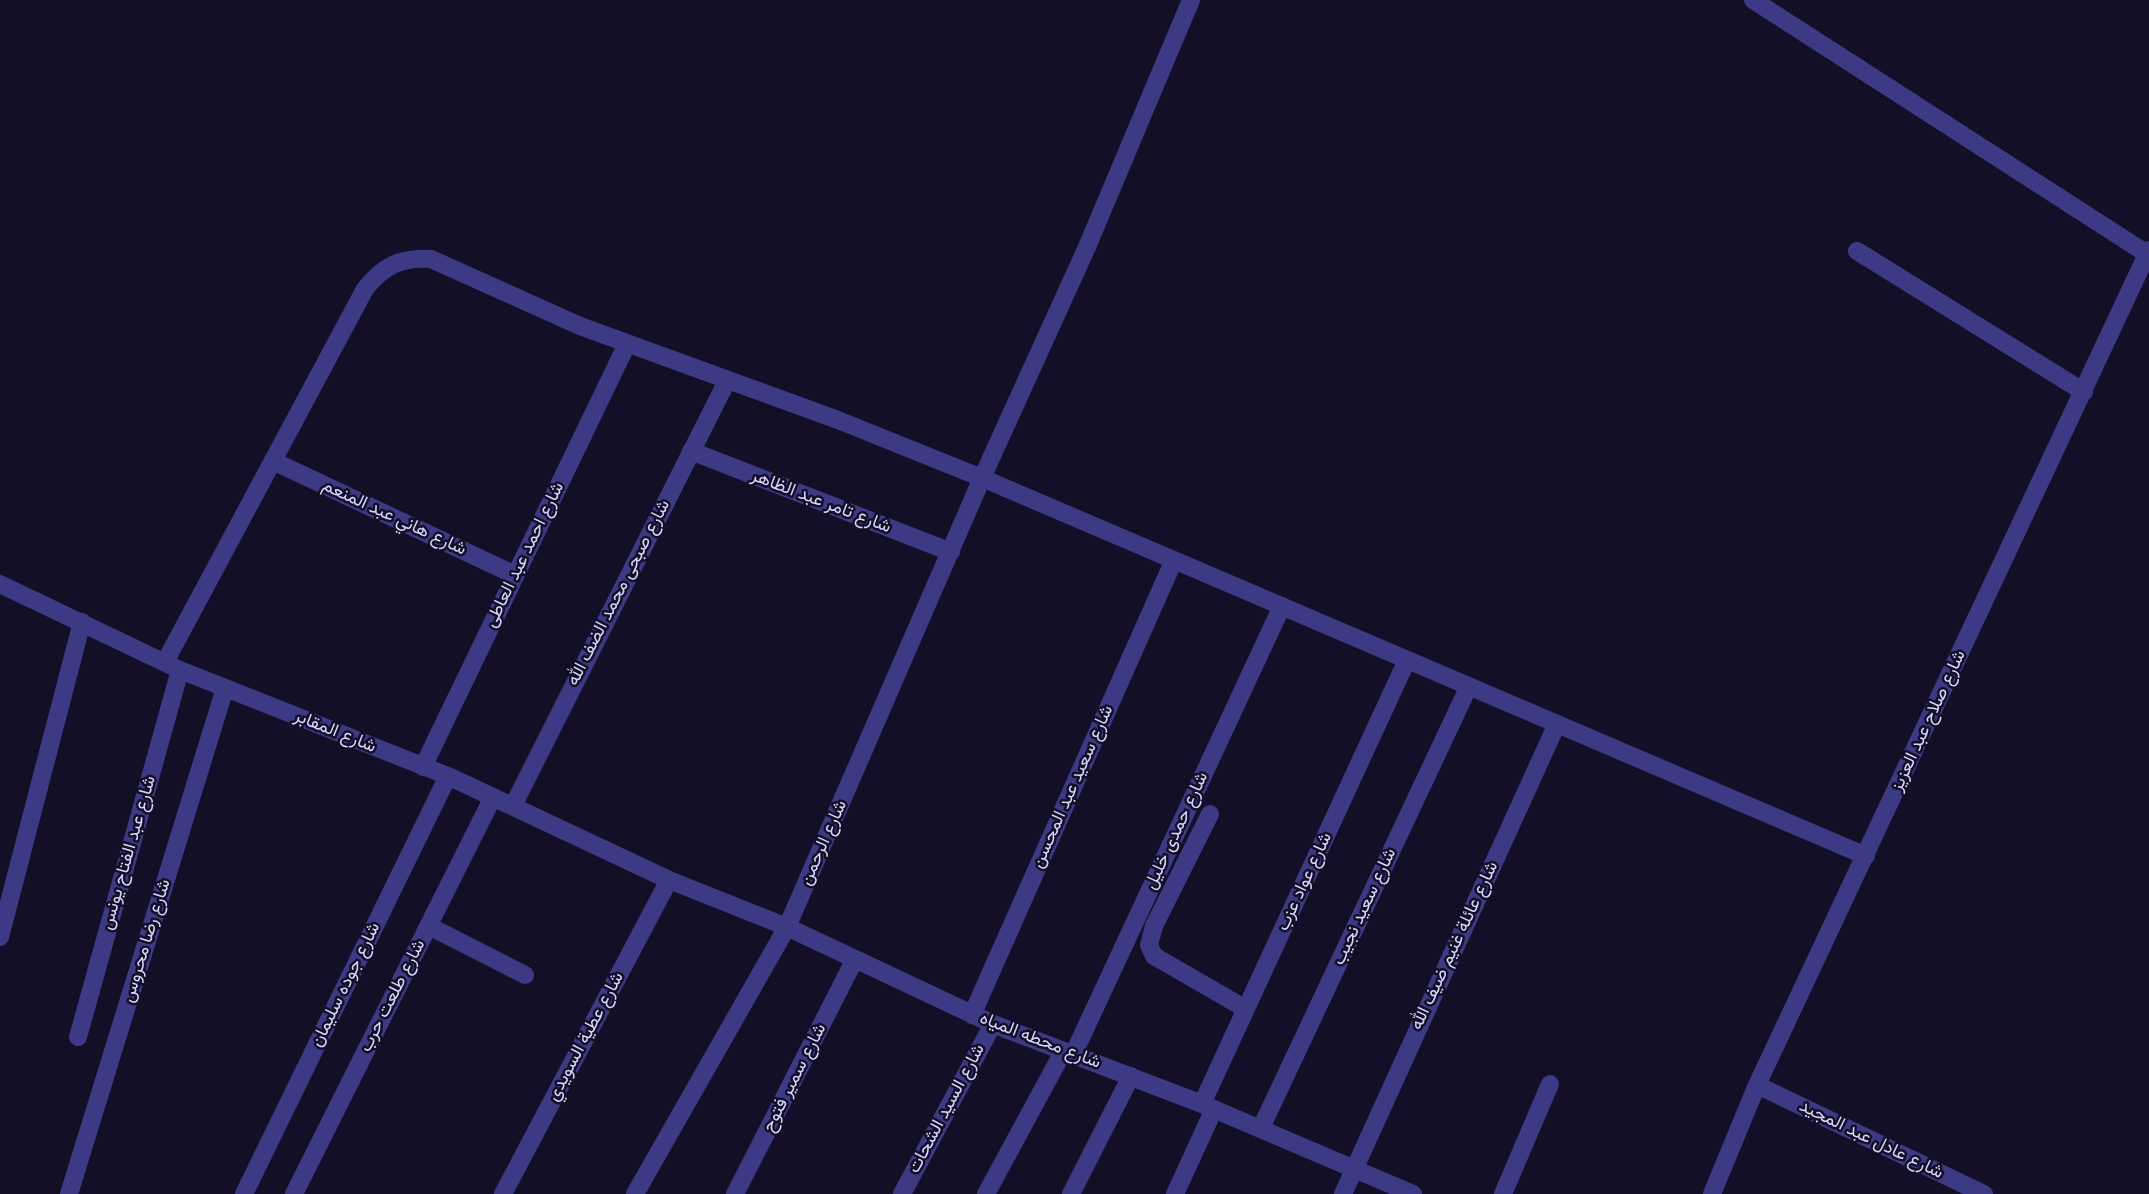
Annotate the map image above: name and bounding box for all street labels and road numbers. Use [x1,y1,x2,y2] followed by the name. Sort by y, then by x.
[748,465,894,539] street label: شارع تامر عبد الظاهر
[318,475,470,561] street label: شارع هاني عبد المنعم
[480,479,570,631] street label: شارع احمد عبد العاطى
[563,496,675,690] street label: شارع صبحى محمد الضف الله
[1887,647,1971,795] street label: شارع صلاح عبد العزيز
[1027,702,1119,872] street label: شارع سعيد عبد المحسن
[291,706,379,758] street label: شارع المقابر
[1140,769,1214,893] street label: شارع حمدى خليل
[97,773,161,933] street label: شارع عبد الفتاح يونس
[796,797,852,889] street label: شارع الرحمن
[1273,829,1337,935] street label: شارع عواد عزب
[1328,845,1402,969] street label: شارع سعيد نجيب
[1406,858,1504,1034] street label: شارع عائلة غنيم ضيف الله
[118,877,176,1005] street label: شارع رضا محروس
[306,919,386,1051] street label: شارع جوده سليمان
[355,936,431,1056] street label: شارع طلعت حرب
[543,969,629,1105] street label: شارع عطية السويدي
[976,1008,1104,1074] street label: شارع محطه المياه
[758,1020,832,1136] street label: شارع سمير فتوح
[904,1041,990,1177] street label: شارع السيد الشحات
[1795,1096,1947,1184] street label: شارع عادل عبد المجيد

